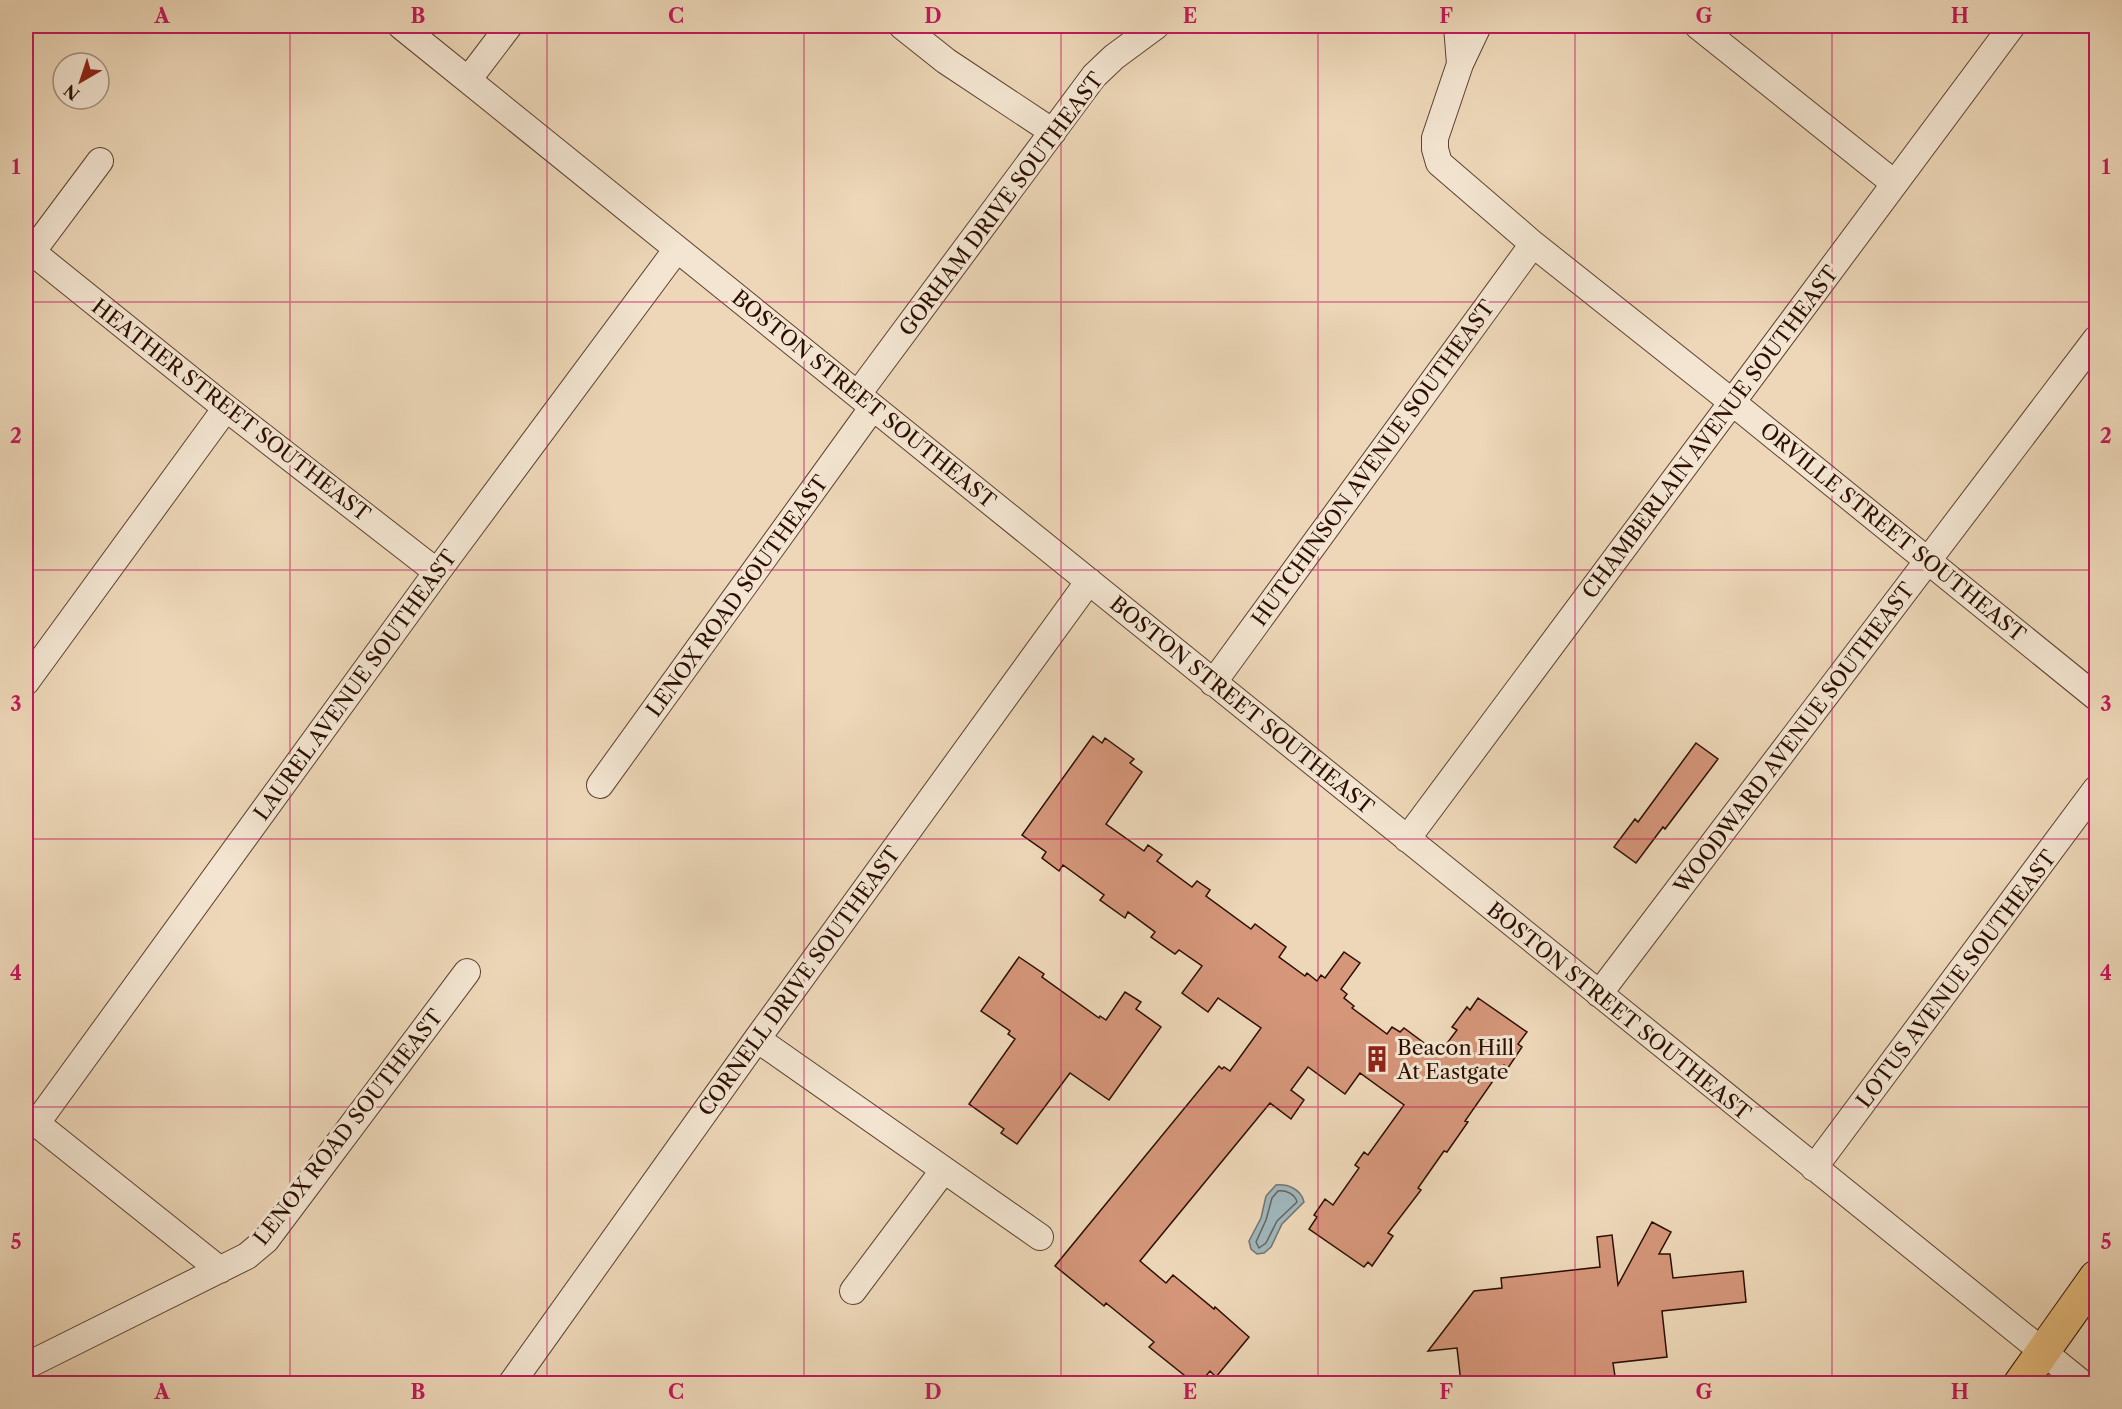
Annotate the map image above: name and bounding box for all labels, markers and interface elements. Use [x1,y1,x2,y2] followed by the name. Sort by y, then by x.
[153,4,170,28] text: A
[411,4,426,28] text: B
[668,4,684,28] text: C
[924,4,942,28] text: D
[1183,4,1197,28] text: E
[1439,4,1453,28] text: F
[1696,4,1713,28] text: G
[1951,4,1969,28] text: H
[51,51,111,111] north arrow
[894,67,1108,341] street label: GORHAM DRIVE SOUTHEAST
[60,80,83,105] text: N
[12,155,21,179] text: 1
[2102,155,2111,179] text: 1
[1577,261,1843,603] street label: CHAMBERLAIN AVENUE SOUTHEAST
[727,285,1001,513] street label: BOSTON STREET SOUTHEAST
[87,294,375,527] street label: HEATHER STREET SOUTHEAST
[1246,295,1500,631] street label: HUTCHINSON AVENUE SOUTHEAST
[1755,417,2031,647] street label: ORVILLE STREET SOUTHEAST
[10,424,22,448] text: 2
[2100,424,2112,448] text: 2
[641,470,833,721] street label: LENOX ROAD SOUTHEAST
[249,545,462,825] street label: LAUREL AVENUE SOUTHEAST
[1668,577,1919,899] street label: WOODWARD AVENUE SOUTHEAST
[1105,591,1379,819] street label: BOSTON STREET SOUTHEAST
[10,692,22,716] text: 3
[2100,692,2112,716] text: 3
[693,841,905,1120] street label: CORNELL DRIVE SOUTHEAST
[1851,845,2061,1113] street label: LOTUS AVENUE SOUTHEAST
[1482,897,1756,1125] street label: BOSTON STREET SOUTHEAST
[10,961,22,985] text: 4
[2100,961,2112,985] text: 4
[248,1004,448,1250] street label: LENOX ROAD SOUTHEAST
[1396,1035,1514,1084] place label: Beacon Hill At Eastgate
[1362,1044,1392,1074] building icon: Beacon Hill At Eastgate
[10,1230,22,1254] text: 5
[2100,1230,2112,1254] text: 5
[153,1380,170,1404] text: A
[411,1380,426,1404] text: B
[668,1380,684,1404] text: C
[924,1380,942,1404] text: D
[1183,1380,1197,1404] text: E
[1439,1380,1453,1404] text: F
[1696,1380,1713,1404] text: G
[1951,1380,1969,1404] text: H

